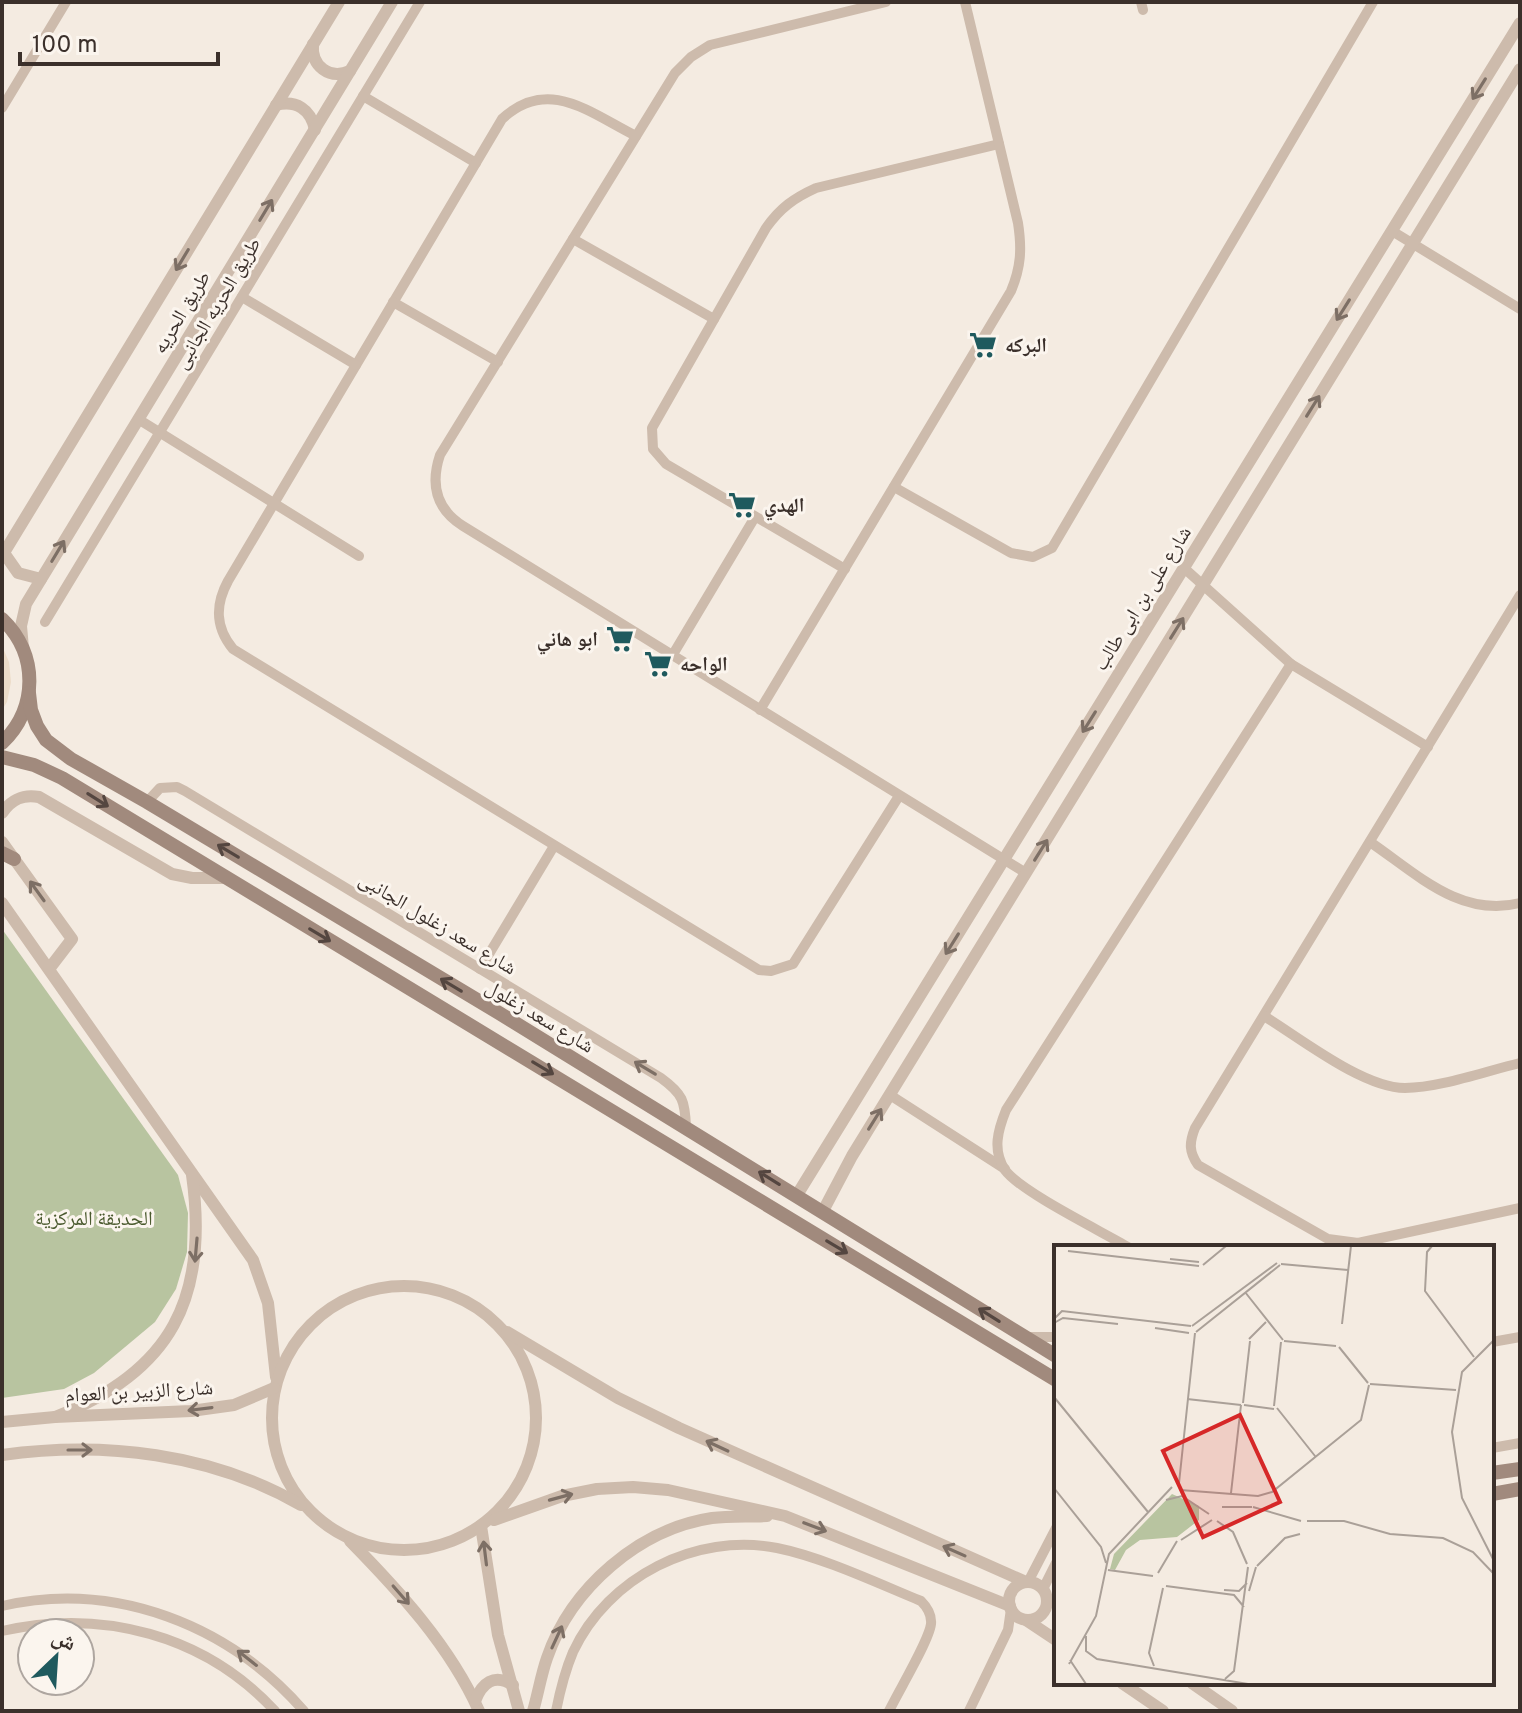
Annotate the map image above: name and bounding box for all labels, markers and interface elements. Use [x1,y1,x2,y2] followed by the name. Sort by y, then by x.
[20,16,218,66] scale bar
[32,31,98,61] text: 100 m
[1471,77,1487,100] one-way arrow
[258,199,274,222] one-way arrow
[168,233,266,373] street label: طريق الحريه الجانبى
[173,248,189,271] one-way arrow
[147,266,215,358] street label: طريق الحريه
[1334,298,1350,321] one-way arrow
[968,330,998,360] supermarket icon: البركه
[1005,334,1047,360] place label: البركه
[1305,396,1321,418] one-way arrow
[727,490,757,520] supermarket icon: الهدي
[764,494,804,521] place label: الهدي
[1089,522,1199,676] street label: شارع على بن ابى طالب
[50,540,66,563] one-way arrow
[1169,617,1185,640] one-way arrow
[605,624,635,654] supermarket icon: ابو هاني
[537,628,598,655] place label: ابو هاني
[643,649,673,679] supermarket icon: الواحه
[680,653,728,679] place label: الواحه
[1080,710,1096,733] one-way arrow
[86,793,109,809] one-way arrow
[1032,839,1049,861] one-way arrow
[217,843,240,859] one-way arrow
[353,867,521,982] street label: شارع سعد زغلول الجانبى
[29,881,46,902] one-way arrow
[308,927,331,943] one-way arrow
[944,932,960,955] one-way arrow
[480,975,598,1060] street label: شارع سعد زغلول
[440,976,463,992] one-way arrow
[531,1060,554,1076] one-way arrow
[634,1060,657,1076] one-way arrow
[867,1108,883,1131] one-way arrow
[758,1169,781,1185] one-way arrow
[35,1207,153,1233] park label: الحديقة المركزية
[189,1236,204,1263] one-way arrow
[825,1239,848,1255] one-way arrow
[1054,1245,1494,1685] inset map
[978,1307,1001,1323] one-way arrow
[64,1376,214,1410] street label: شارع الزبير بن العوام
[187,1402,214,1417] one-way arrow
[705,1438,729,1453] one-way arrow
[66,1442,93,1458] one-way arrow
[548,1489,574,1504] one-way arrow
[802,1521,827,1535] one-way arrow
[477,1540,492,1567] one-way arrow
[942,1543,967,1558] one-way arrow
[392,1585,410,1605] one-way arrow
[16,1617,96,1697] north arrow
[47,1624,80,1658] text: ش
[550,1625,565,1650] one-way arrow
[237,1649,258,1666] one-way arrow

